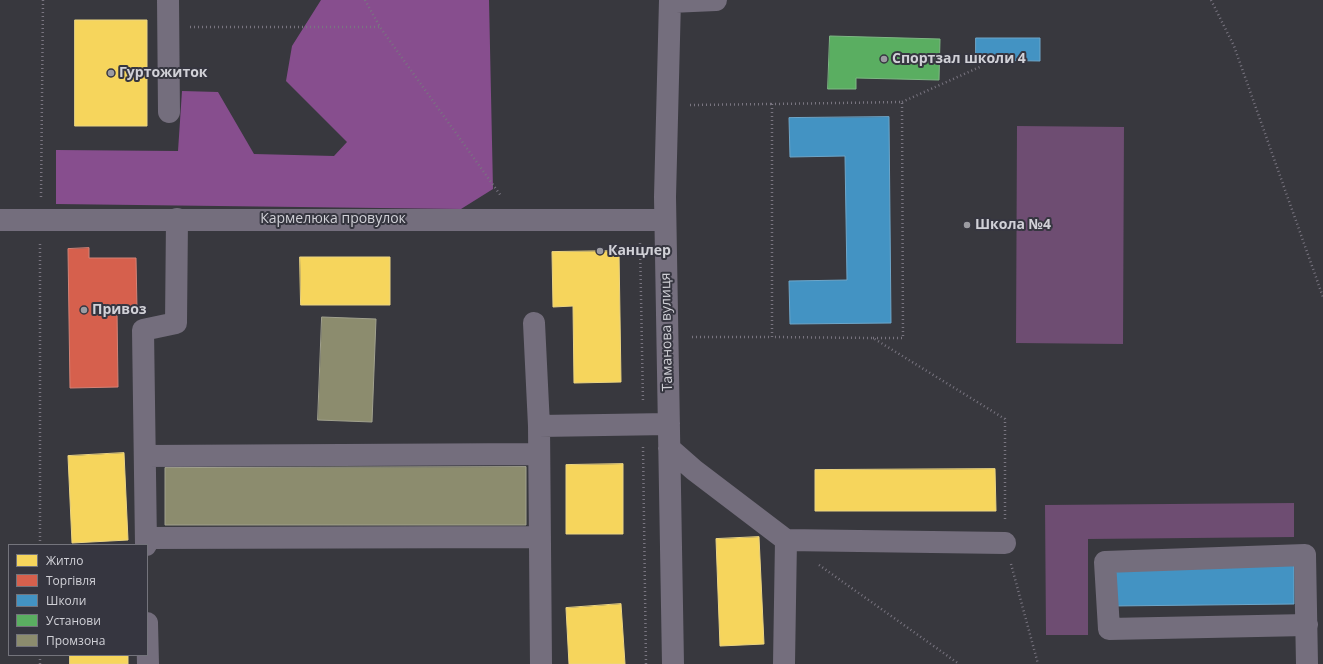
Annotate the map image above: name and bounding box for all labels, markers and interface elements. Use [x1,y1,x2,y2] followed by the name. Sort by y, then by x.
[892,51,1026,67] place label: Спортзал школи 4
[879,54,889,64] marker: Спортзал школи 4
[119,65,207,81] place label: Гуртожиток
[106,68,116,78] marker: Гуртожиток
[260,211,406,227] street label: Кармелюка провулок
[975,217,1051,233] place label: Школа №4
[962,220,972,230] marker: Школа №4
[608,243,671,259] place label: Канцлер
[595,246,605,256] marker: Канцлер
[658,272,676,392] street label: Таманова вулиця
[92,302,147,318] place label: Привоз
[79,305,89,315] marker: Привоз
[8,544,148,656] legend
[46,552,83,569] text: Житло
[46,572,96,589] text: Торгівля
[46,592,86,609] text: Школи
[46,612,101,629] text: Установи
[46,632,105,649] text: Промзона

